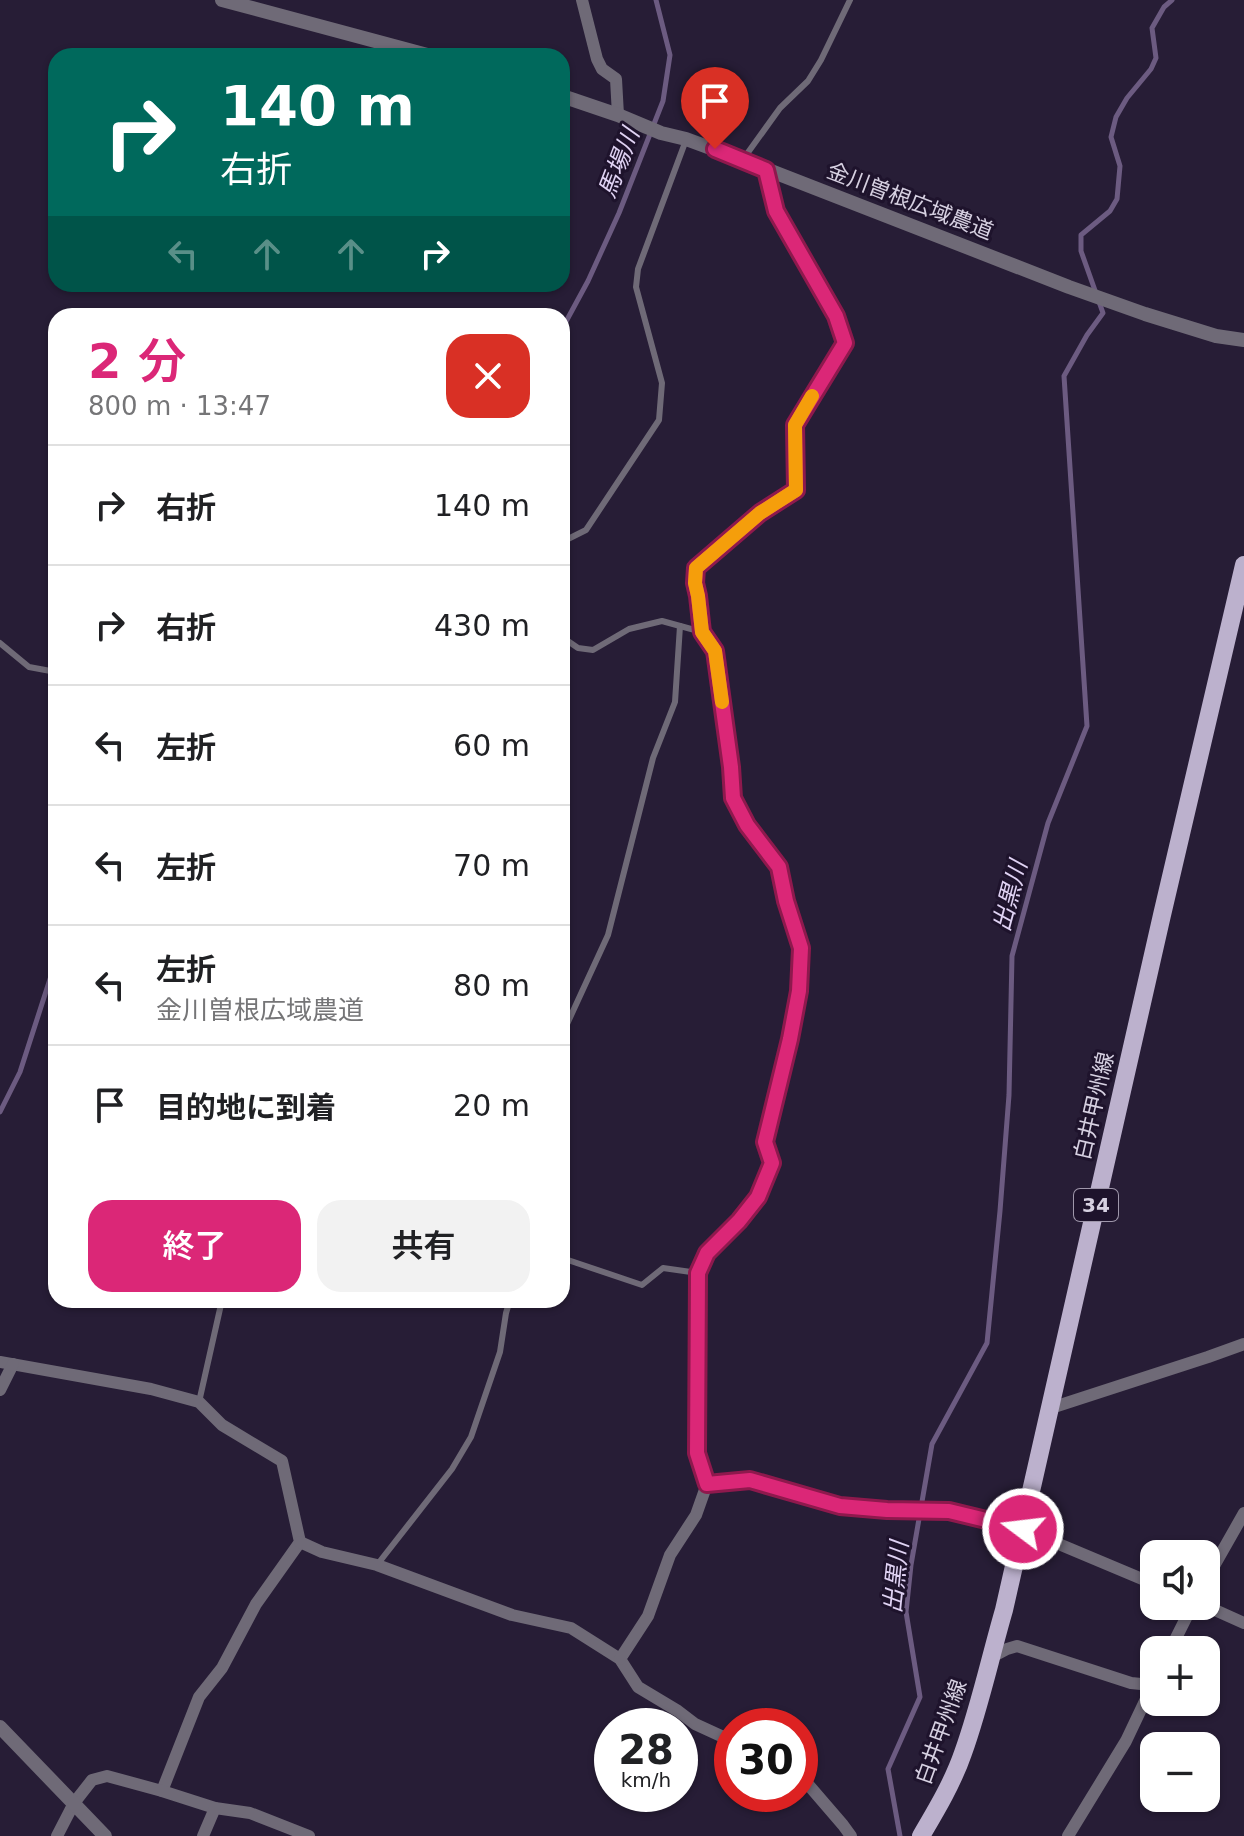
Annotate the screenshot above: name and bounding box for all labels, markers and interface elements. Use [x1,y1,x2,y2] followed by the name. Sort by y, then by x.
[681,67,749,149] pin
[220,73,415,138] text: 140 m
[693,79,737,123] icon: arrive
[88,80,192,184] icon: right
[593,122,646,202] water label: 馬場川
[220,149,292,190] text: 右折
[823,158,997,244] street label: 金川曽根広域農道
[161,232,205,276] icon: left
[245,232,289,276] icon: ahead
[329,232,373,276] icon: ahead
[413,232,457,276] icon: right
[88,333,186,389] text: 2 分
[446,334,530,418] button: close
[88,391,271,421] text: 800 m · 13:47
[88,483,132,527] icon: right
[434,488,530,523] text: 140 m
[156,490,216,525] text: 右折
[88,603,132,647] icon: right
[434,608,530,643] text: 430 m
[156,610,216,645] text: 右折
[88,723,132,767] icon: left
[453,728,530,763] text: 60 m
[156,730,216,765] text: 左折
[88,843,132,887] icon: left
[453,848,530,883] text: 70 m
[156,850,216,885] text: 左折
[987,855,1034,934] water label: 出黒川
[156,952,216,987] text: 左折
[88,963,132,1007] icon: left
[453,968,530,1003] text: 80 m
[156,995,364,1025] text: 金川曽根広域農道
[1069,1050,1119,1162] street label: 白井甲州線
[88,1083,132,1127] icon: arrive
[453,1088,530,1123] text: 20 m
[156,1090,336,1125] text: 目的地に到着
[1074,1189,1118,1221] road number: 34
[88,1200,301,1292] button: 終了
[317,1200,530,1292] button: 共有
[981,1487,1065,1571] position arrow
[878,1537,914,1614] water label: 出黒川
[1140,1540,1220,1812] map controls
[1140,1540,1220,1620] button: sound
[1140,1636,1220,1716] button: +
[910,1676,972,1788] street label: 白井甲州線
[714,1708,818,1812] speed limit sign: 30
[618,1727,674,1773] text: 28
[1140,1732,1220,1812] button: −
[621,1768,671,1792] text: km/h

